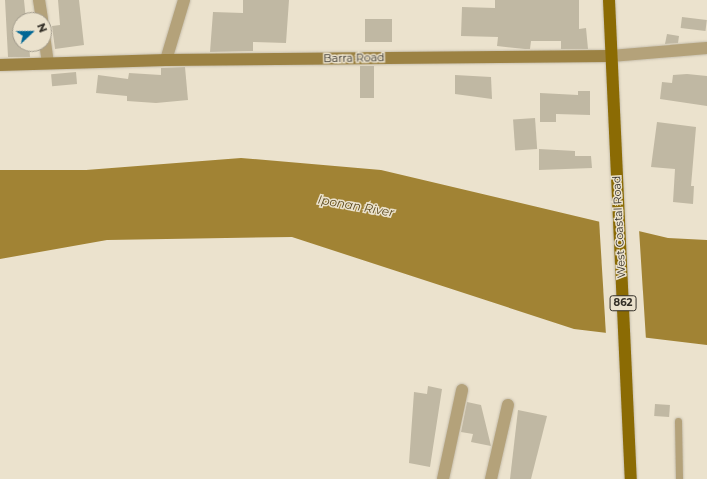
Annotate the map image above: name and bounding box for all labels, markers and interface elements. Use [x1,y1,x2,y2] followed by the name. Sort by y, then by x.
[12,12,52,52] north arrow
[34,21,50,35] text: N
[323,51,385,65] street label: Barra Road
[610,175,628,279] street label: West Coastal Road
[317,192,395,220] water label: Iponan River
[609,295,637,311] road number: 862

